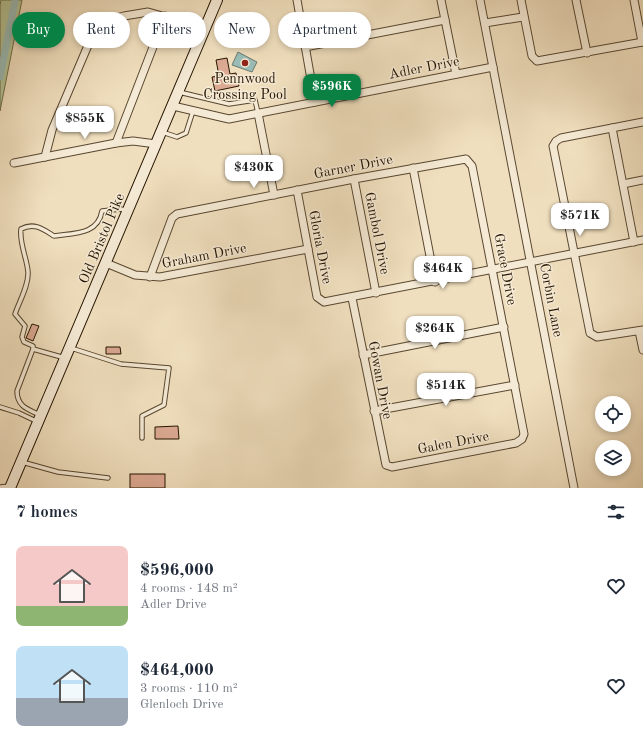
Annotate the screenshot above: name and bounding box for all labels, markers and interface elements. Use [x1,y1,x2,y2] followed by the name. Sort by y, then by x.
[12,12,65,48] chip: Buy
[73,12,130,48] chip: Rent
[138,12,206,48] chip: Filters
[214,12,270,48] chip: New
[278,12,371,48] chip: Apartment
[388,54,461,82] street label: Adler Drive
[240,58,250,68] marker: Pennwood Crossing Pool
[203,72,287,102] place label: Pennwood Crossing Pool
[304,74,360,108] pin: $596K
[312,80,352,93] text: $596K
[57,106,113,140] pin: $855K
[65,112,105,125] text: $855K
[313,152,394,181] street label: Garner Drive
[226,155,282,189] pin: $430K
[234,161,274,174] text: $430K
[77,191,127,286] street label: Old Bristol Pike
[362,191,392,276] street label: Gambol Drive
[552,203,608,237] pin: $571K
[306,209,334,285] street label: Gloria Drive
[560,209,600,222] text: $571K
[491,232,519,306] street label: Grace Drive
[161,241,248,271] street label: Graham Drive
[415,256,471,290] pin: $464K
[423,262,463,275] text: $464K
[537,262,565,338] street label: Corbin Lane
[407,316,463,350] pin: $264K
[415,322,455,335] text: $264K
[366,340,394,420] street label: Gowan Drive
[418,373,474,407] pin: $514K
[426,379,466,392] text: $514K
[595,396,631,476] map controls
[595,396,631,432] button: locate
[416,429,490,457] street label: Galen Drive
[595,440,631,476] button: layers
[605,501,627,523] icon: filters
[16,504,78,521] text: 7 homes
[48,562,96,610] icon: home
[140,562,214,579] text: $596,000
[605,575,627,597] icon: heart
[140,582,238,595] text: 4 rooms · 148 m²
[140,598,206,611] text: Adler Drive
[48,662,96,710] icon: home
[140,662,214,679] text: $464,000
[605,675,627,697] icon: heart
[140,682,238,695] text: 3 rooms · 110 m²
[140,698,223,711] text: Glenloch Drive

